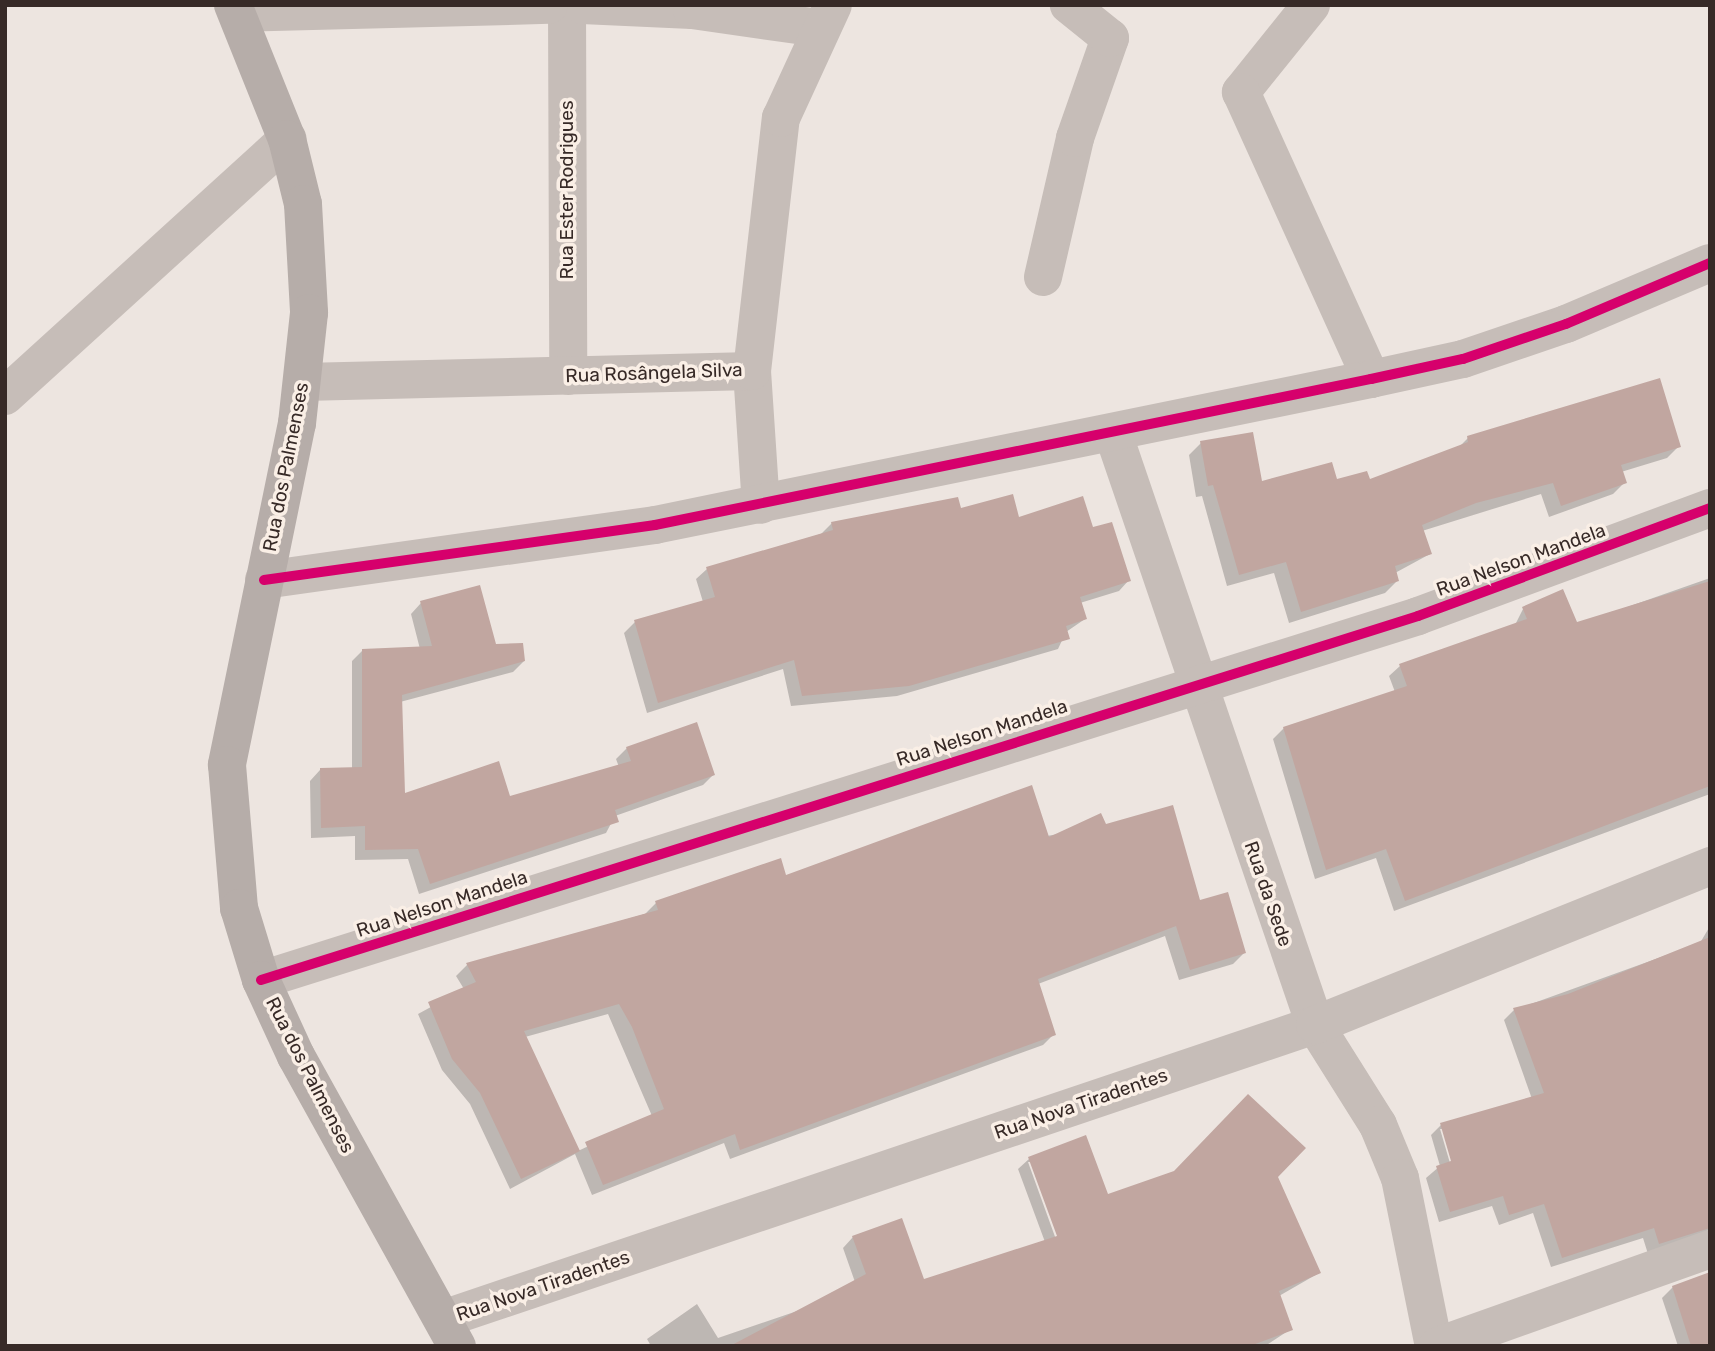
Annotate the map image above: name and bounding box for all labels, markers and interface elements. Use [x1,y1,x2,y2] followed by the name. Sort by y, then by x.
[556,100,578,280] street label: Rua Ester Rodrigues
[565,359,743,387] street label: Rua Rosângela Silva
[258,381,314,553] street label: Rua dos Palmenses
[1433,519,1609,601] street label: Rua Nelson Mandela
[894,695,1070,771] street label: Rua Nelson Mandela
[1239,838,1297,950] street label: Rua da Sede
[354,866,530,942] street label: Rua Nelson Mandela
[261,993,359,1157] street label: Rua dos Palmenses
[991,1064,1171,1144] street label: Rua Nova Tiradentes
[453,1246,633,1326] street label: Rua Nova Tiradentes

